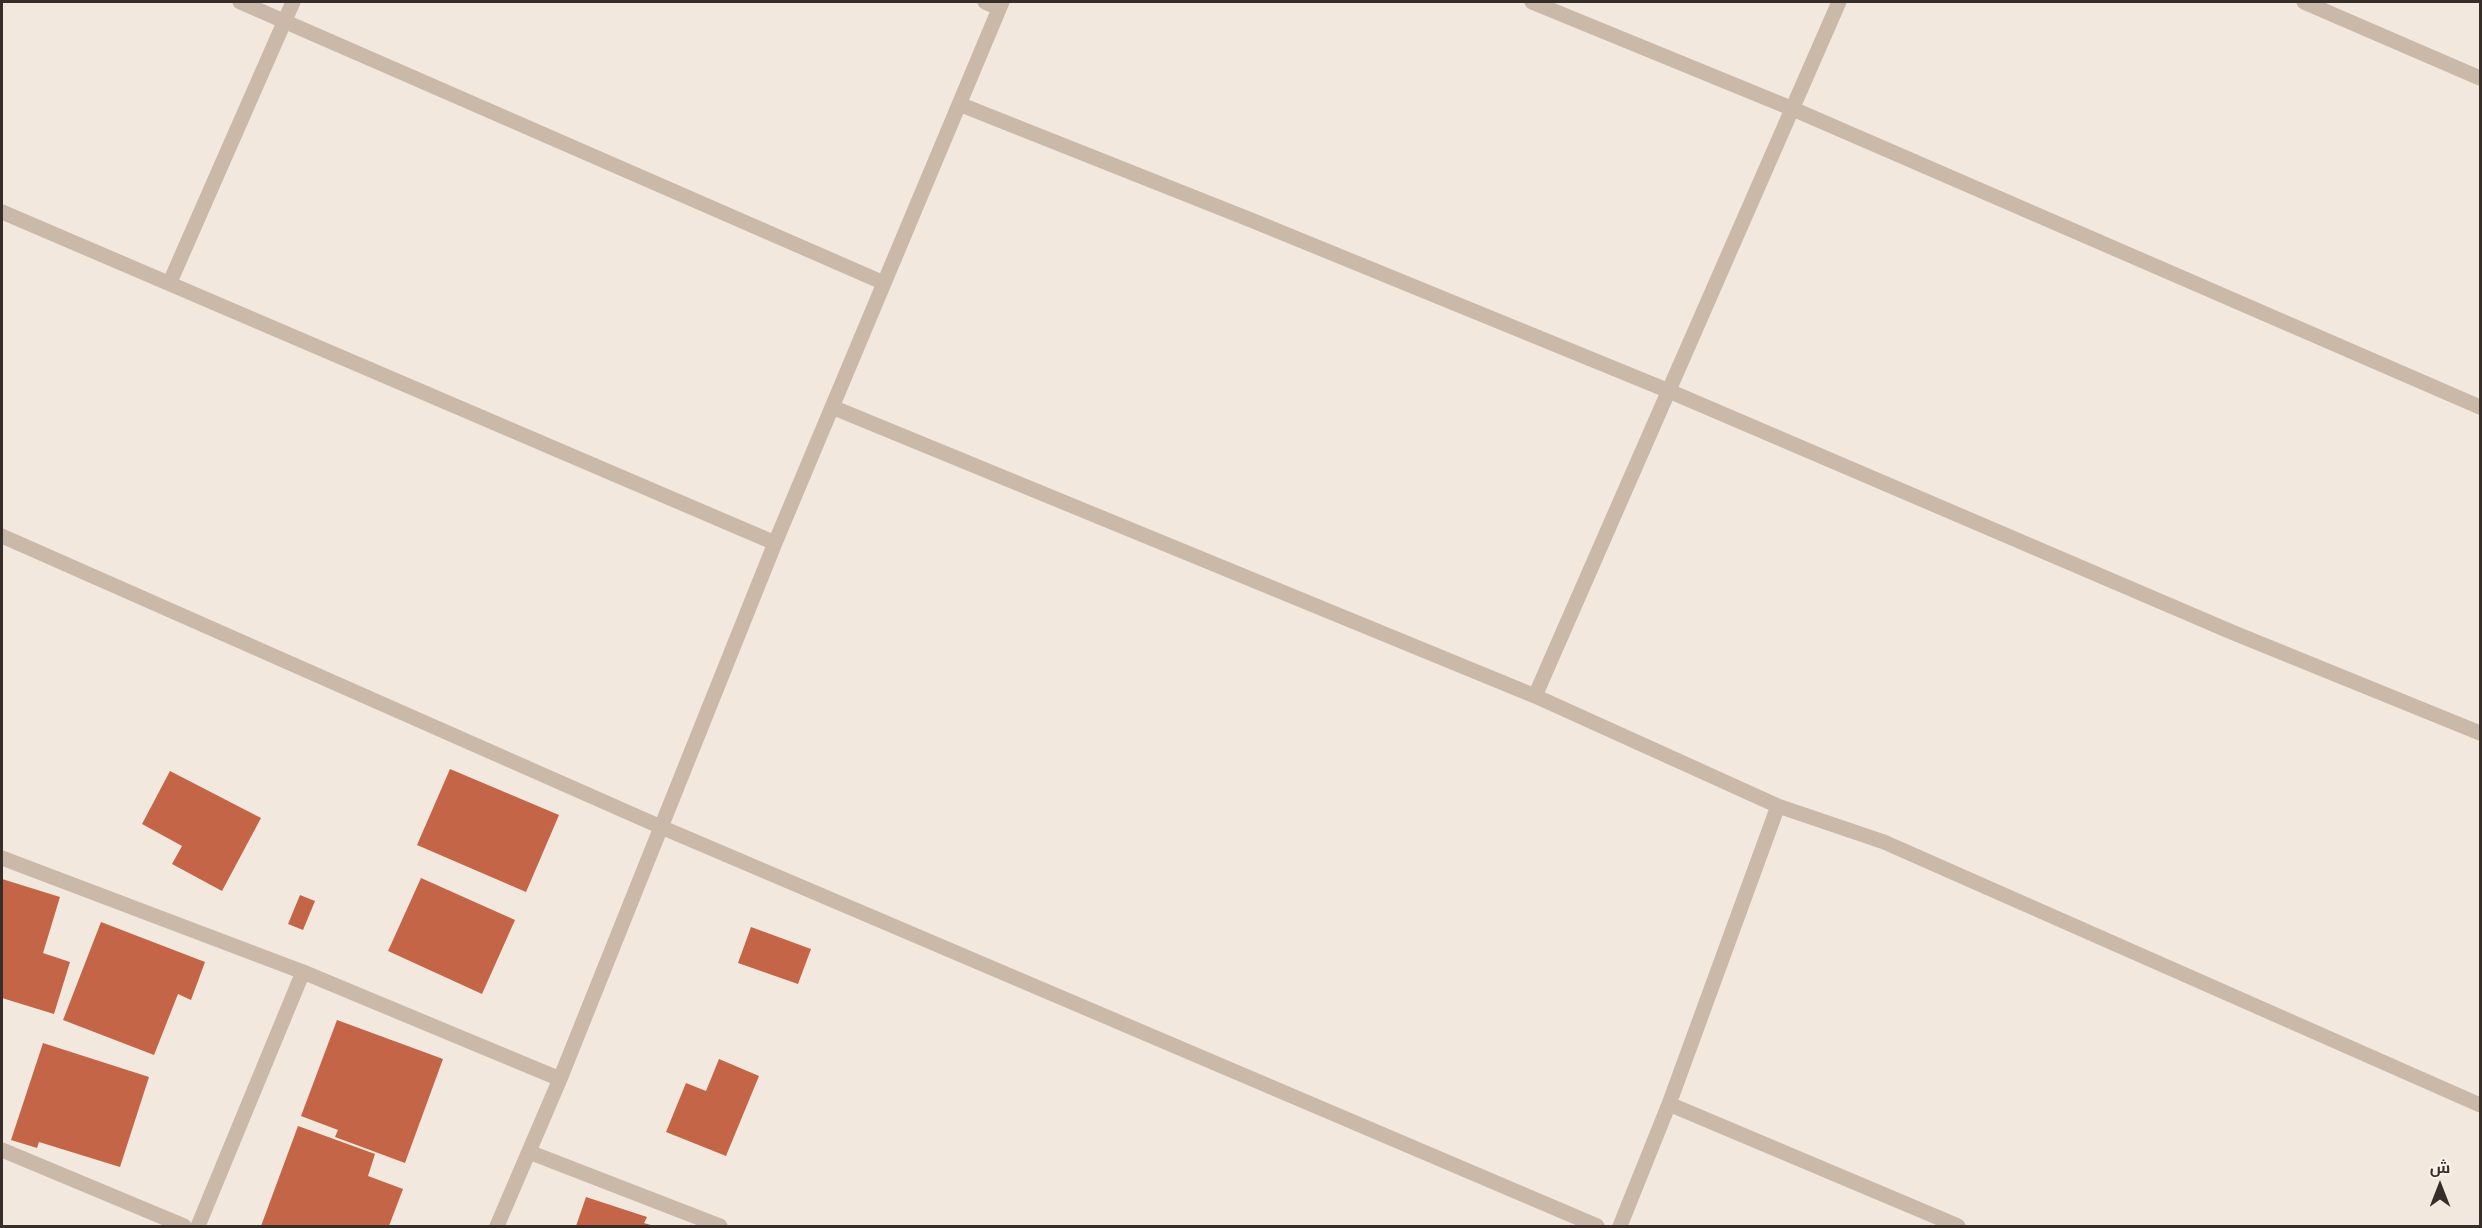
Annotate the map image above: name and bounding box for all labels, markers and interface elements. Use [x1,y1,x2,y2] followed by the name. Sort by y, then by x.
[2410,1156,2470,1216] north arrow
[2430,1158,2450,1178] text: ش

